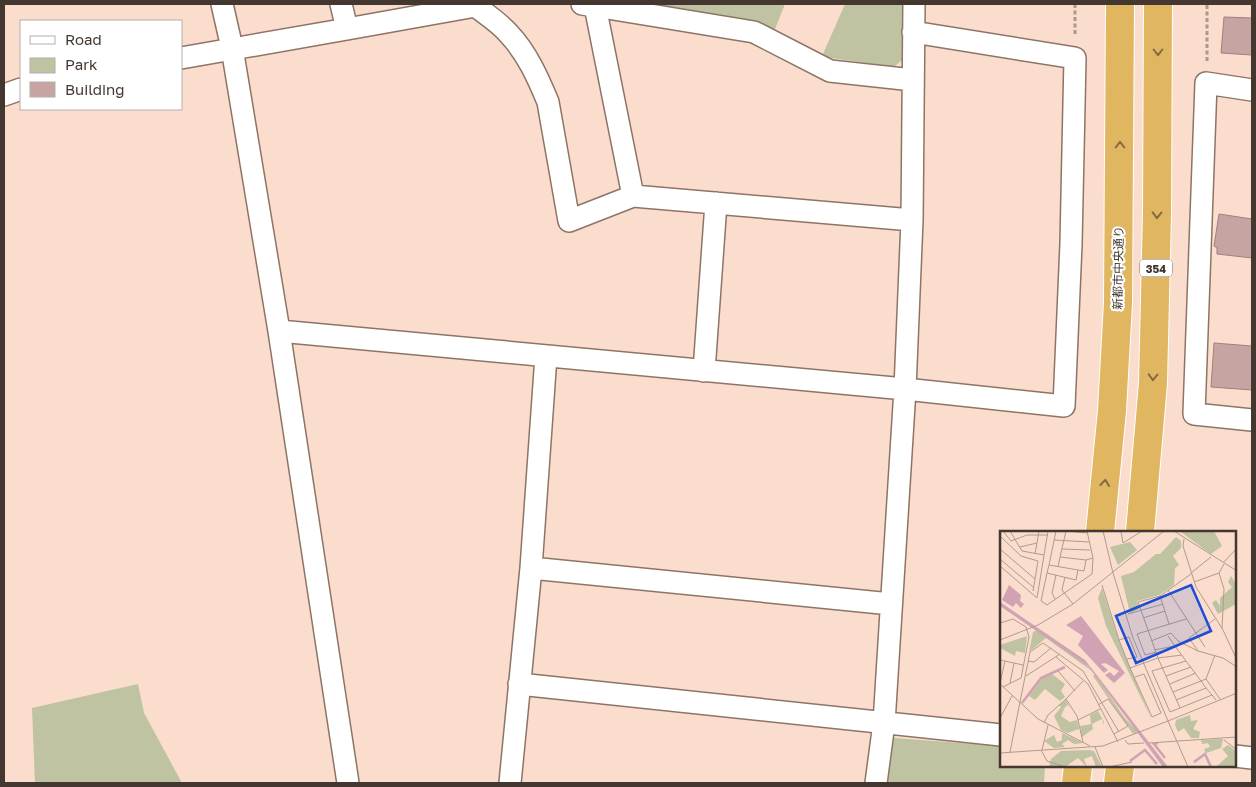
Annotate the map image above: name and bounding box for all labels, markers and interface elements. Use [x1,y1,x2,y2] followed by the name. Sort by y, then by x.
[20,20,182,110] legend
[65,30,102,48] text: Road
[1153,49,1163,57] one-way arrow
[65,55,98,73] text: Park
[65,80,125,98] text: Building
[1115,141,1125,149] one-way arrow
[1152,212,1162,219] one-way arrow
[1110,226,1126,310] street label: 新都市中央通り
[1140,260,1172,276] road number: 354
[1147,374,1158,382] one-way arrow
[1099,479,1110,487] one-way arrow
[1000,531,1236,767] inset map

